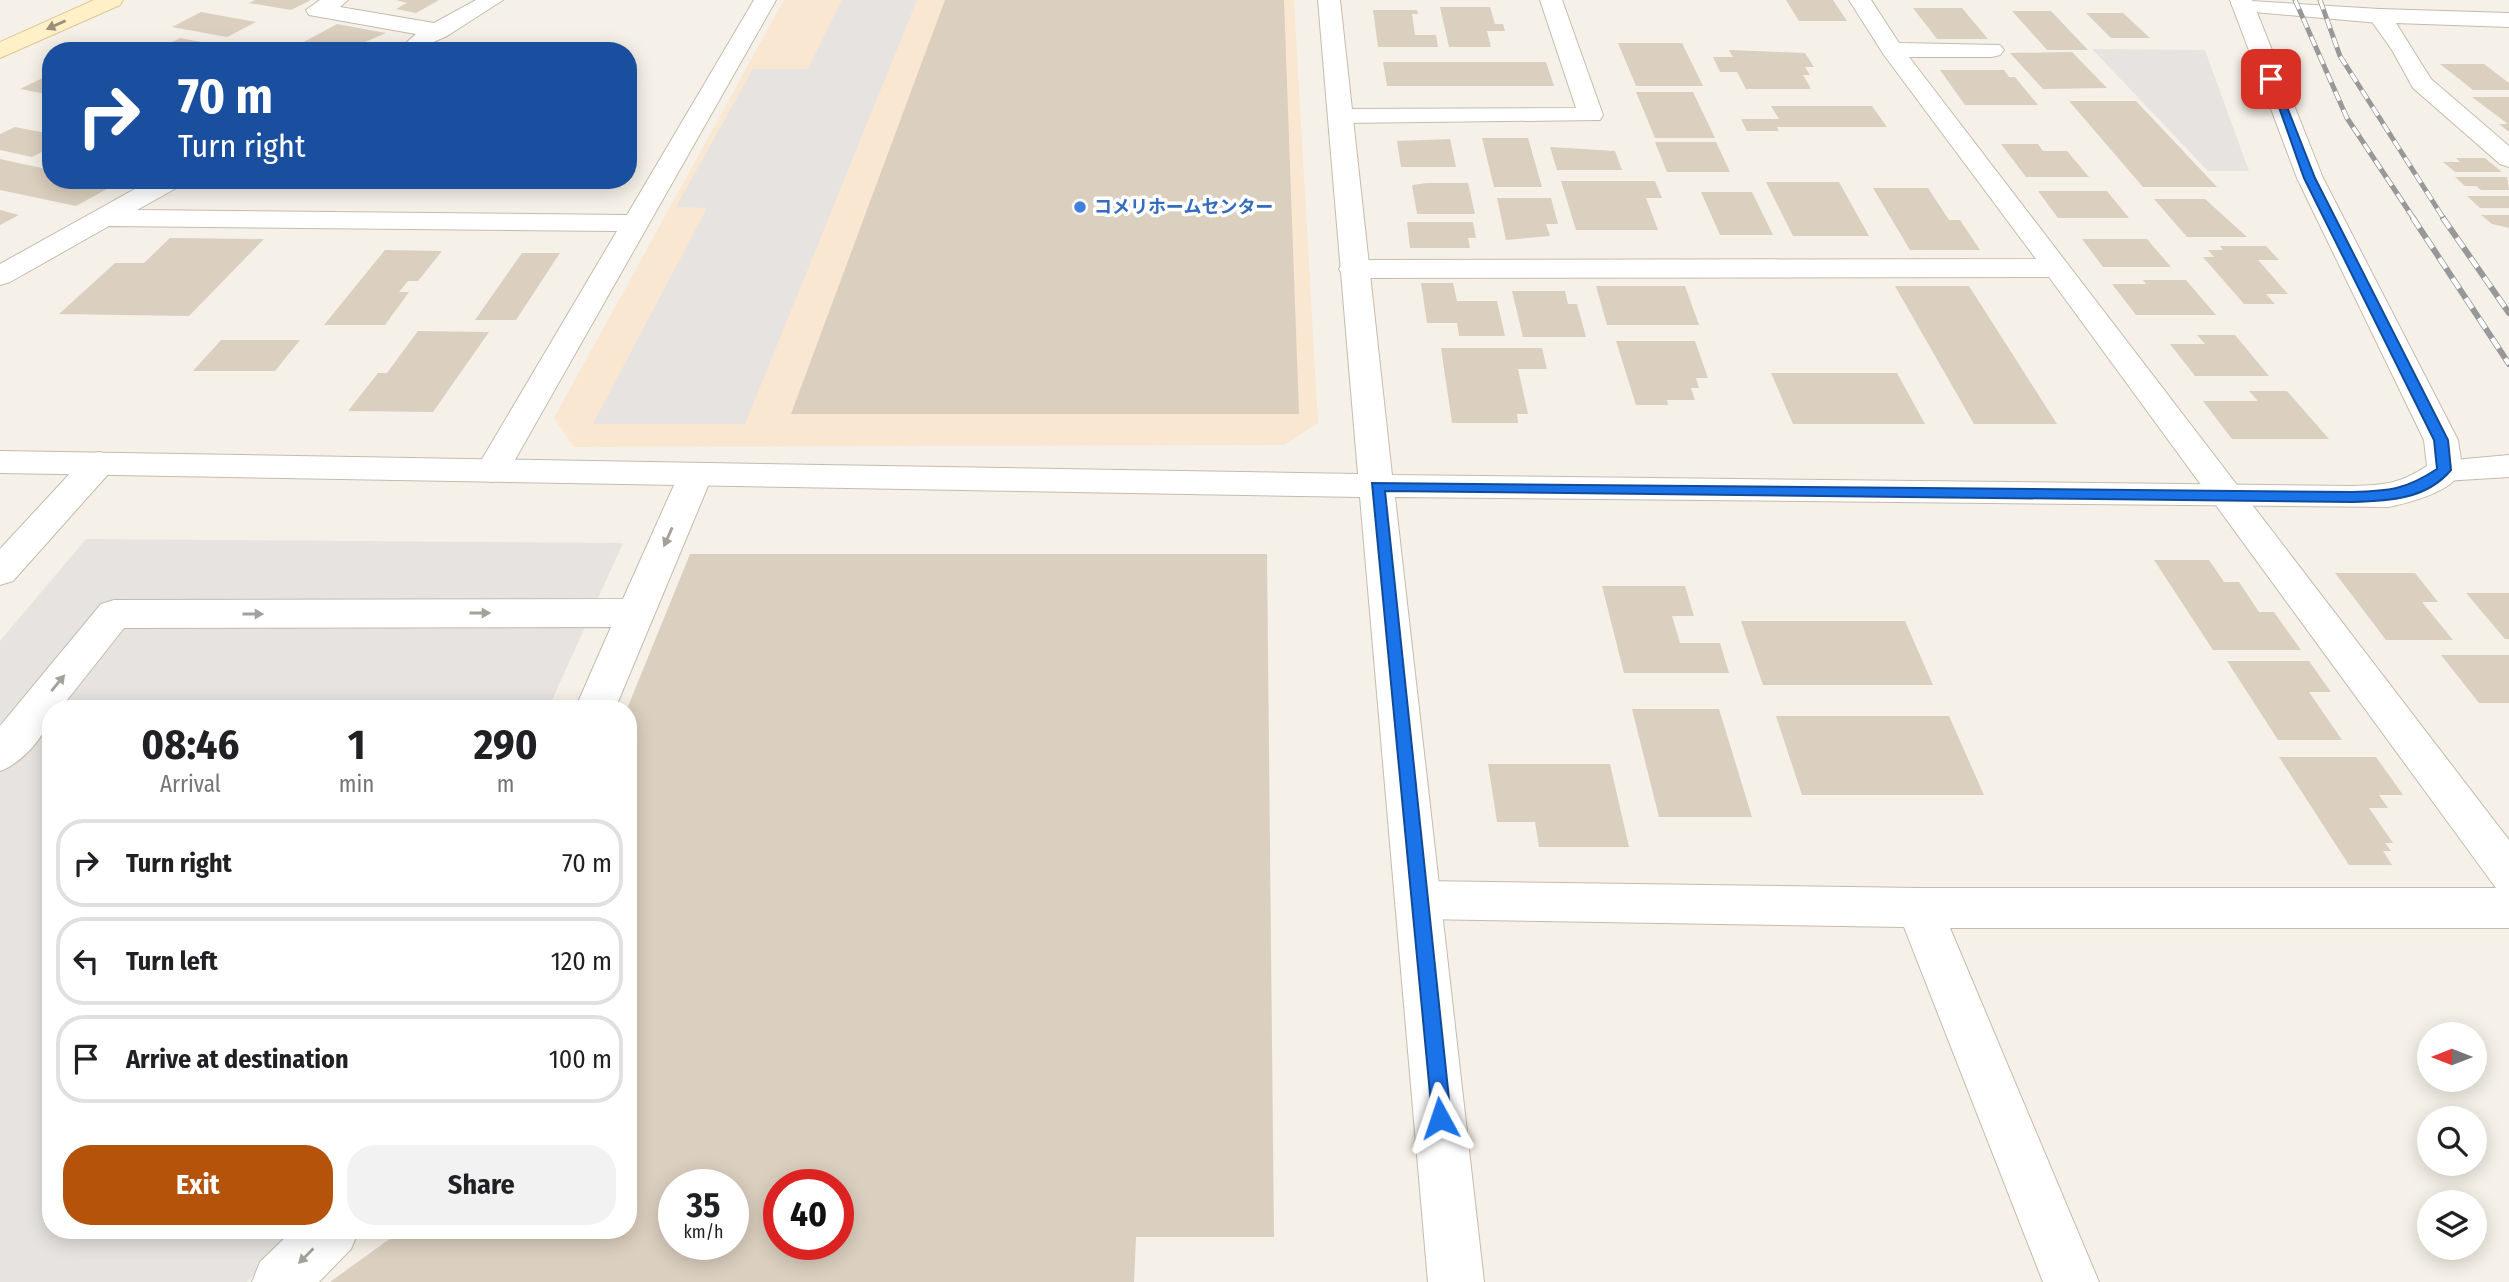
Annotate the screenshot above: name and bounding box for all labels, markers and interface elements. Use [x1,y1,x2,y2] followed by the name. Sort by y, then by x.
[46,19,66,31] one-way arrow
[2241,49,2301,109] pin
[2252,60,2290,98] icon: arrive
[178,67,273,126] text: 70 m
[63,70,154,161] icon: right
[178,127,305,165] text: Turn right
[1094,196,1273,218] place label: コメリホームセンター
[1072,199,1088,215] marker: コメリホームセンター
[662,526,673,547] one-way arrow
[469,607,491,619] one-way arrow
[242,608,264,620] one-way arrow
[50,674,65,692] one-way arrow
[141,720,239,770] text: 08:46
[348,720,365,770] text: 1
[474,720,538,770] text: 290
[160,770,221,798] text: Arrival
[339,770,374,798] text: min
[497,770,515,798] text: m
[67,844,105,882] icon: right
[126,848,232,879] text: Turn right
[562,848,612,879] text: 70 m
[67,942,105,980] icon: left
[126,946,218,977] text: Turn left
[551,946,612,977] text: 120 m
[2417,1022,2487,1092] north arrow
[2417,1022,2487,1260] map controls
[67,1040,105,1078] icon: arrive
[126,1044,349,1075] text: Arrive at destination
[549,1044,612,1075] text: 100 m
[1403,1081,1477,1155] position arrow
[2417,1106,2487,1176] button: search
[63,1145,333,1225] button: Exit
[347,1145,616,1225] button: Share
[763,1169,854,1260] speed limit sign: 40
[687,1184,720,1226] text: 35
[2417,1190,2487,1260] button: layers
[683,1221,724,1243] text: km/h
[298,1247,314,1264] one-way arrow

